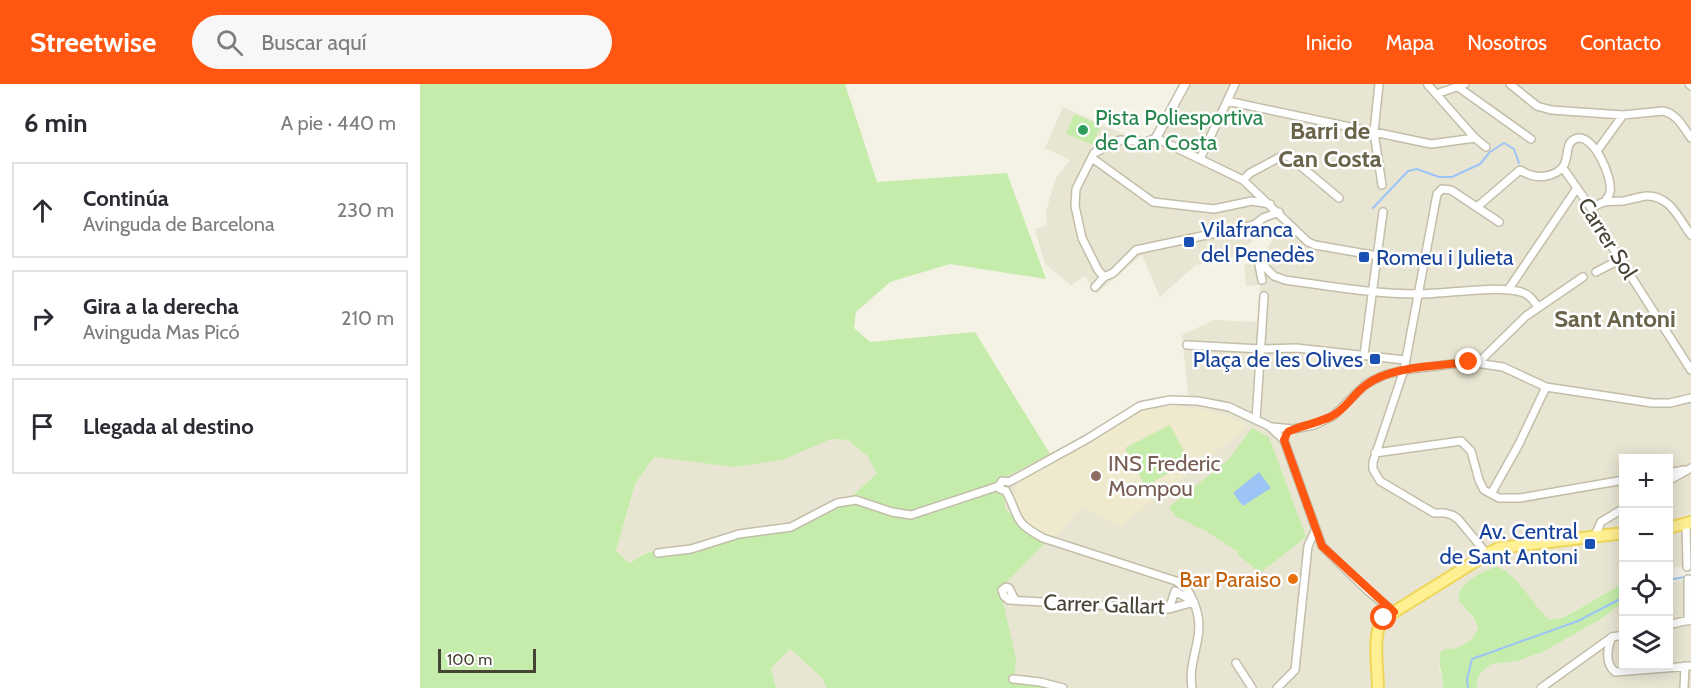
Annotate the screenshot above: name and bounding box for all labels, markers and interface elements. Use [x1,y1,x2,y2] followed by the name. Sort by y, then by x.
[192,15,612,69] search box
[30,25,156,59] text: Streetwise
[213,26,246,59] icon: search
[261,29,366,56] text: Buscar aquí
[1305,30,1352,55] text: Inicio
[1385,30,1434,55] text: Mapa
[1467,30,1547,55] text: Nosotros
[1580,30,1661,55] text: Contacto
[1095,104,1264,156] place label: Pista Poliesportiva de Can Costa
[24,107,88,139] text: 6 min
[281,111,396,135] text: A pie · 440 m
[1278,116,1382,173] district label: Barri de Can Costa
[1076,123,1090,137] marker: Pista Poliesportiva de Can Costa
[83,185,169,212] text: Continúa
[1572,193,1644,285] street label: Carrer Sol
[26,194,59,227] icon: ahead
[337,198,394,222] text: 230 m
[83,212,275,236] text: Avinguda de Barcelona
[1201,216,1314,268] place label: Vilafranca del Penedès
[1182,235,1196,249] marker: Vilafranca del Penedès
[1376,244,1514,271] place label: Romeu i Julieta
[1357,250,1371,264] marker: Romeu i Julieta
[83,293,239,320] text: Gira a la derecha
[26,302,59,335] icon: right
[1554,304,1676,333] district label: Sant Antoni
[341,306,394,330] text: 210 m
[83,320,240,344] text: Avinguda Mas Picó
[1193,346,1363,373] place label: Plaça de les Olives
[1455,348,1481,374] route end
[1368,352,1382,366] marker: Plaça de les Olives
[26,410,59,443] icon: arrive
[83,413,254,440] text: Llegada al destino
[1108,450,1220,502] place label: INS Frederic Mompou
[1619,454,1673,670] map controls
[1619,454,1673,508] button: +
[1089,469,1103,483] marker: INS Frederic Mompou
[1619,508,1673,562] button: −
[1440,518,1579,570] place label: Av. Central de Sant Antoni
[1583,537,1597,551] marker: Av. Central de Sant Antoni
[1619,562,1673,616] button: locate
[1179,566,1281,593] place label: Bar Paraiso
[1286,572,1300,586] marker: Bar Paraiso
[1043,589,1166,620] street label: Carrer Gallart
[1370,604,1396,630] route start
[1619,616,1673,670] button: layers
[438,646,536,674] scale bar
[447,650,492,669] text: 100 m

